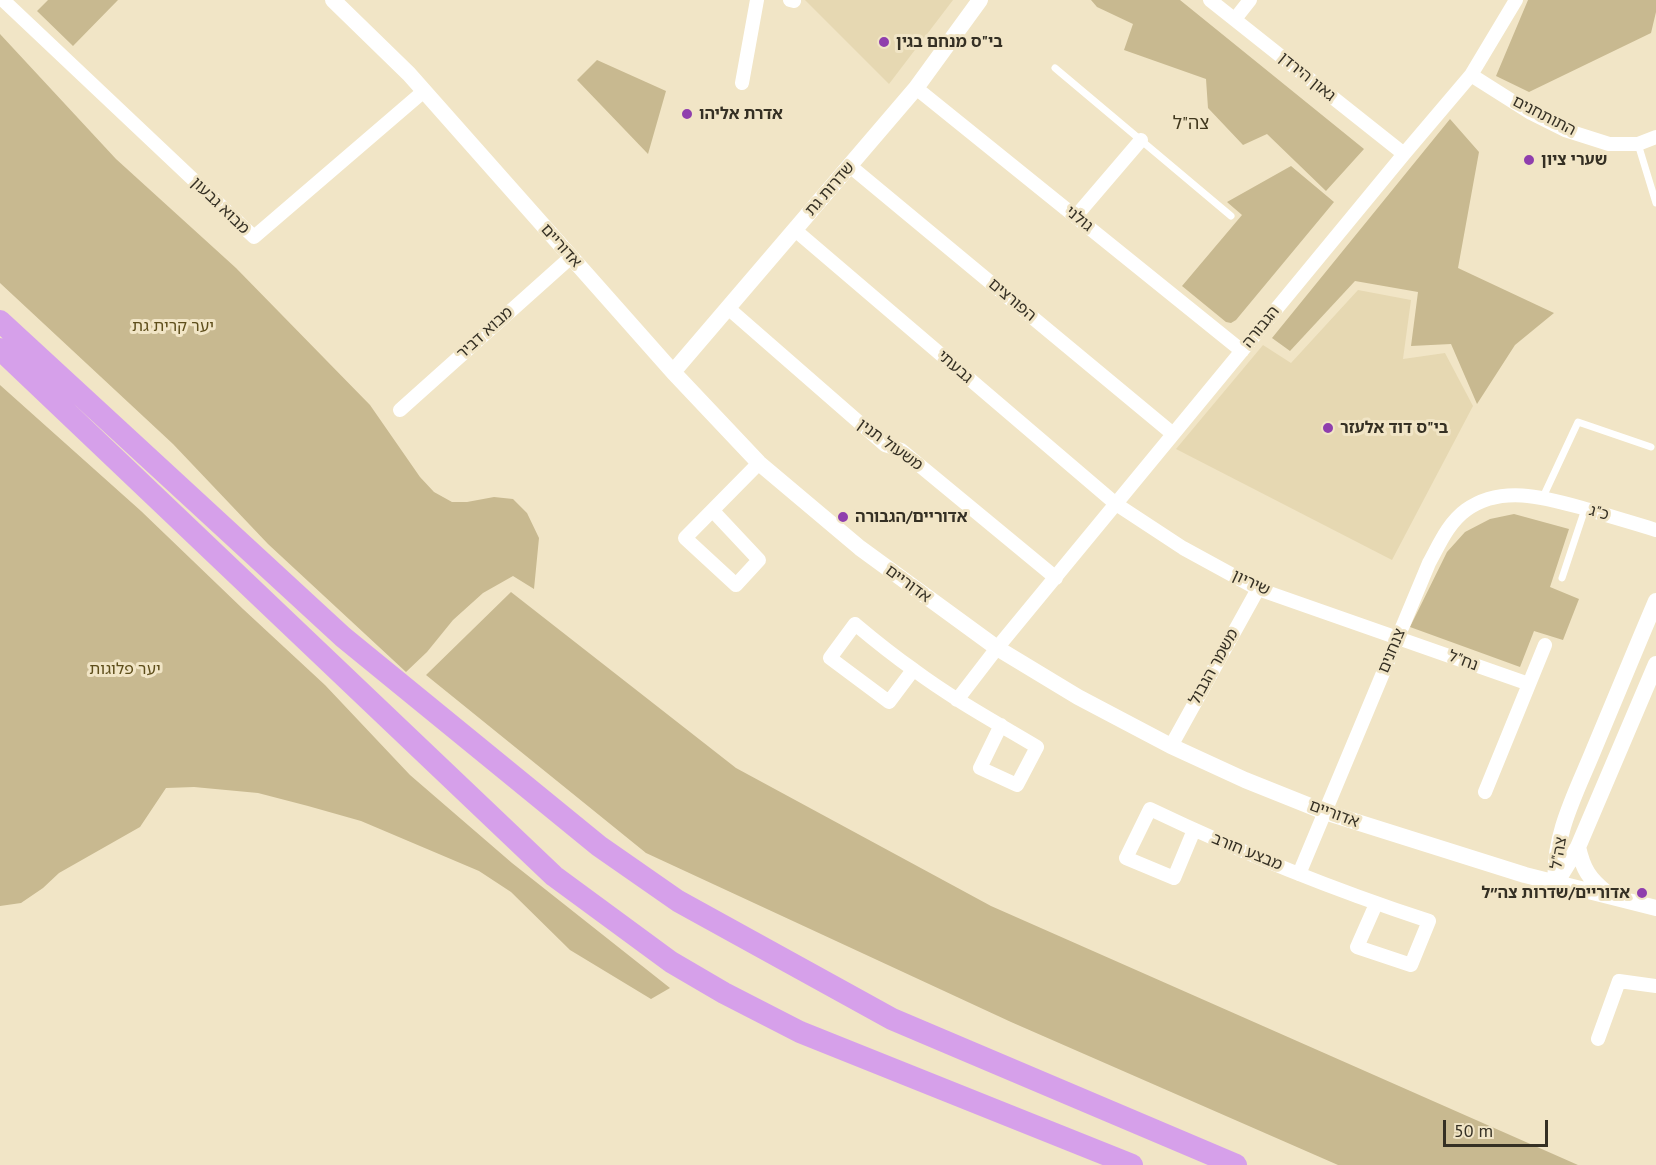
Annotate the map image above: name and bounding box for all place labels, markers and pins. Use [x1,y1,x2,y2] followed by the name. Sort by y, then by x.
[896,32,1003,52] place label: בי"ס מנחם בגין
[877,35,891,49] marker: בי"ס מנחם בגין
[699,104,783,124] place label: אדרת אליהו
[680,107,694,121] marker: אדרת אליהו
[1541,150,1607,170] place label: שערי ציון
[1522,153,1536,167] marker: שערי ציון
[1340,418,1448,438] place label: בי"ס דוד אלעזר
[1321,421,1335,435] marker: בי"ס דוד אלעזר
[855,507,968,527] place label: אדוריים/הגבורה
[836,510,850,524] marker: אדוריים/הגבורה
[1482,883,1630,903] place label: אדוריים/שדרות צה״ל
[1635,886,1649,900] marker: אדוריים/שדרות צה״ל

